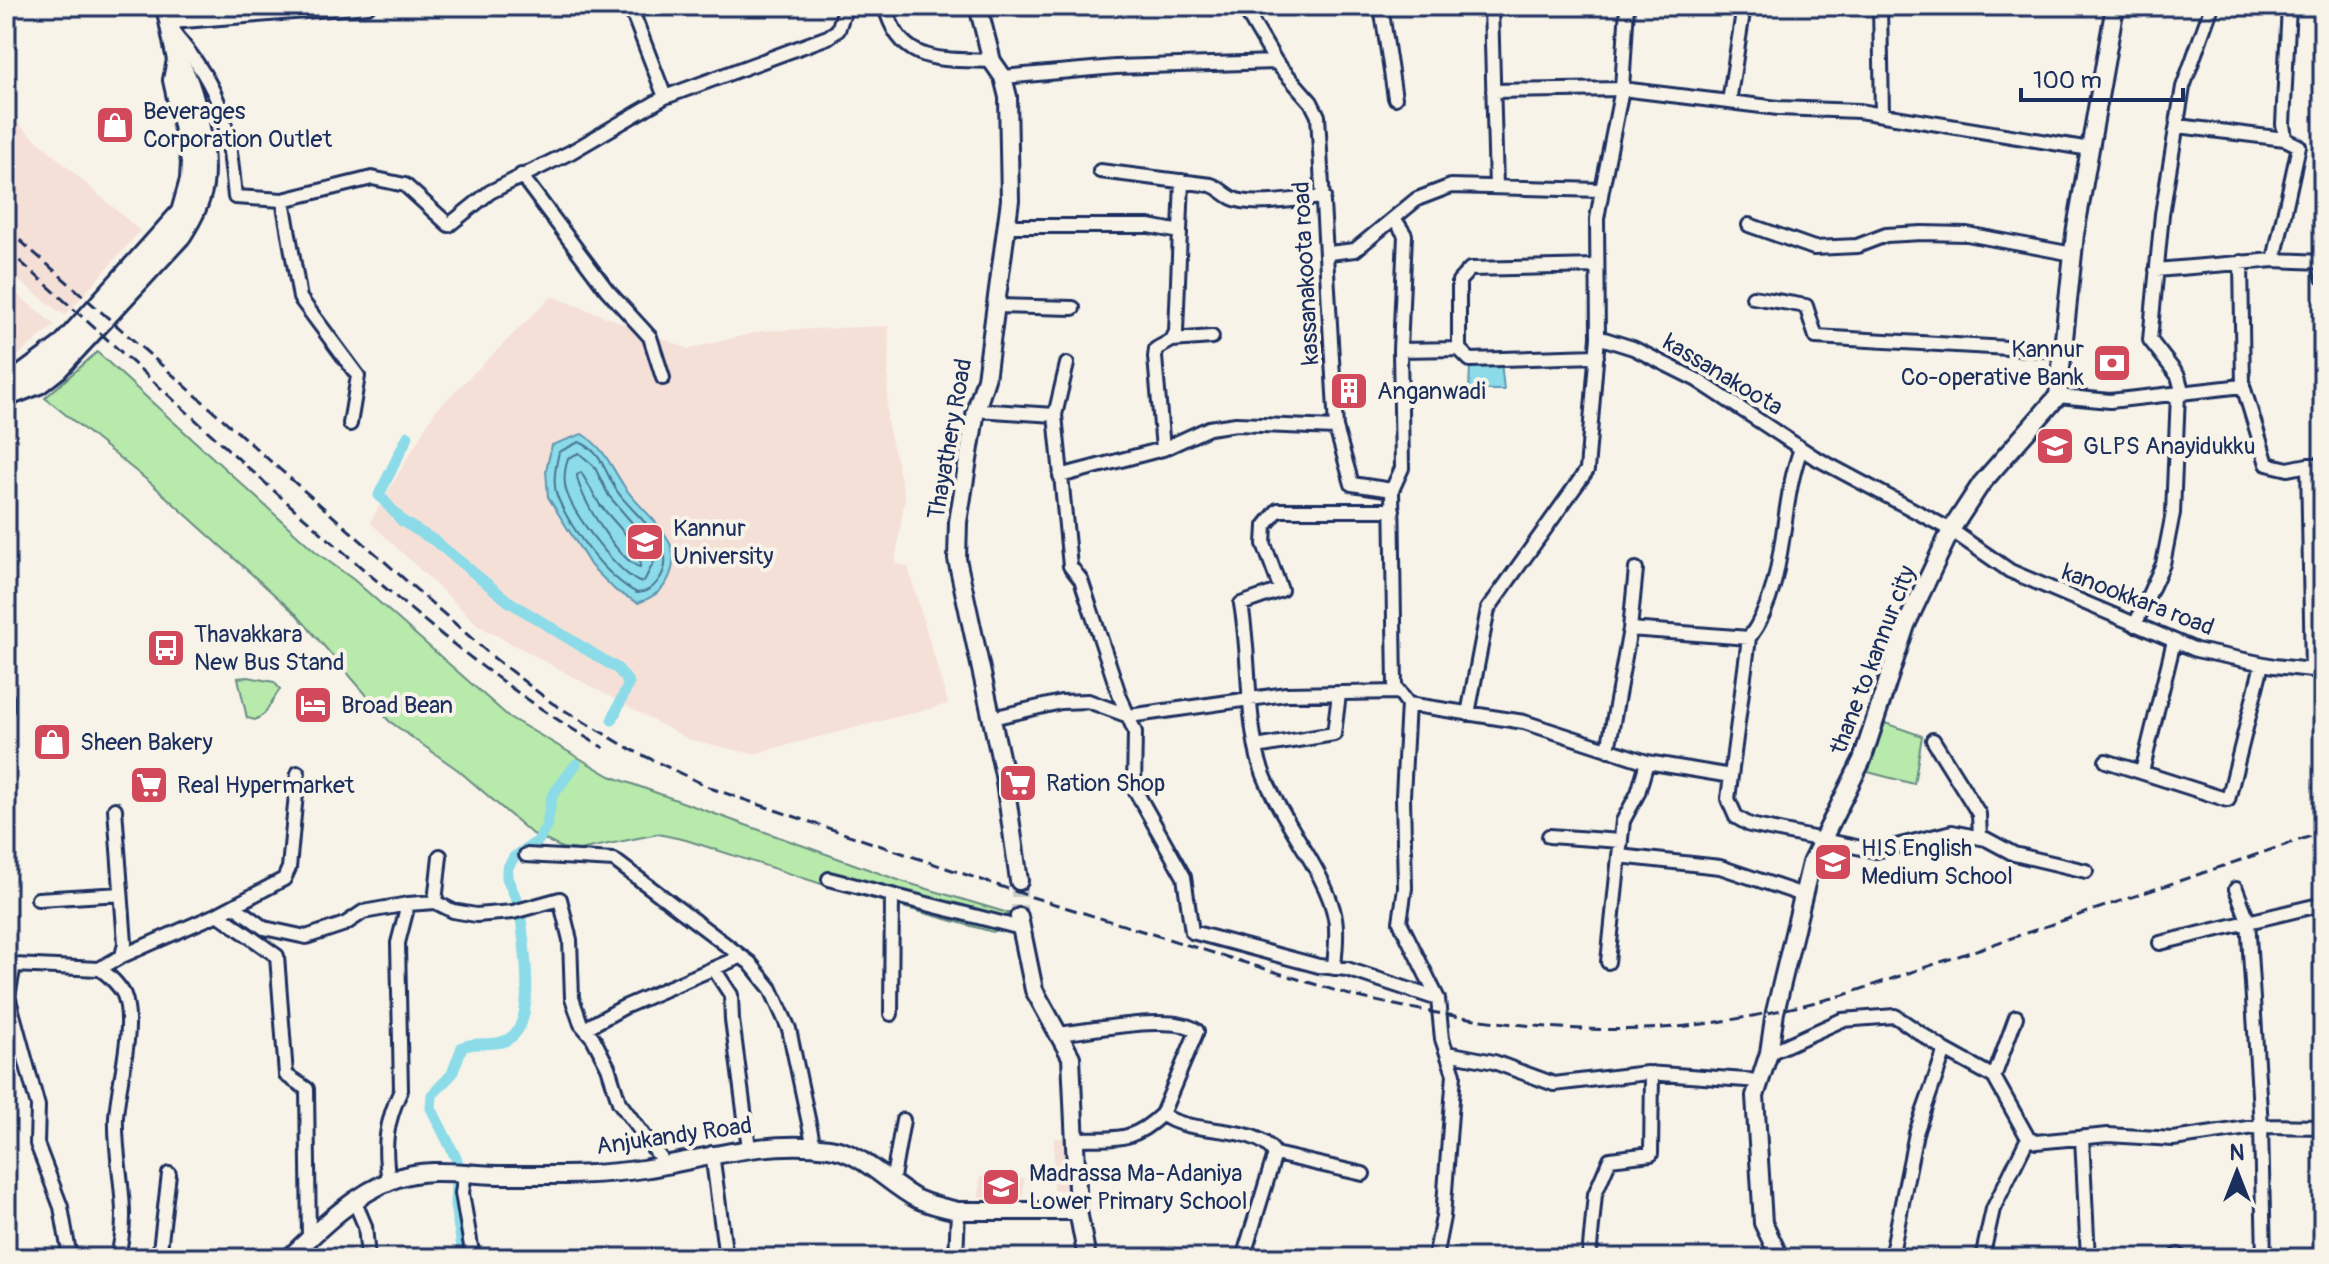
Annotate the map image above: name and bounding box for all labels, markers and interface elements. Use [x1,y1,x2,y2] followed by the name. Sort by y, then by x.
[2021,52,2183,102] scale bar
[2033,66,2102,95] text: 100 m
[143,97,332,154] place label: Beverages Corporation Outlet
[94,104,136,146] shop icon: Beverages Corporation Outlet
[1287,181,1325,365] street label: kassanakoota road
[1658,328,1788,422] street label: kassanakoota
[1901,335,2084,392] place label: Kannur Co-operative Bank
[2091,342,2133,384] bank icon: Kannur Co-operative Bank
[922,356,978,522] street label: Thayathery Road
[1328,370,1370,412] building icon: Anganwadi
[1377,377,1486,406] place label: Anganwadi
[2034,425,2076,467] school or university icon: GLPS Anayidukku
[2083,432,2256,461] place label: GLPS Anayidukku
[673,514,774,571] place label: Kannur University
[624,521,666,563] school or university icon: Kannur University
[2058,558,2218,642] street label: kanookkara road
[1823,562,1922,759] street label: thane to kannur city
[194,620,345,677] place label: Thavakkara New Bus Stand
[145,627,187,669] bus stop icon: Thavakkara New Bus Stand
[292,684,334,726] hotel icon: Broad Bean
[341,691,453,720] place label: Broad Bean
[31,721,73,763] shop icon: Sheen Bakery
[80,728,213,757] place label: Sheen Bakery
[997,762,1039,804] supermarket icon: Ration Shop
[128,764,170,806] supermarket icon: Real Hypermarket
[1046,769,1165,798] place label: Ration Shop
[177,771,355,800] place label: Real Hypermarket
[1861,834,2013,891] place label: HIS English Medium School
[1812,841,1854,883] school or university icon: HIS English Medium School
[594,1111,754,1161] street label: Anjukandy Road
[2197,1132,2277,1212] north arrow
[2230,1139,2245,1167] text: N
[1029,1159,1247,1216] place label: Madrassa Ma-Adaniya Lower Primary School
[980,1166,1022,1208] school or university icon: Madrassa Ma-Adaniya Lower Primary School

